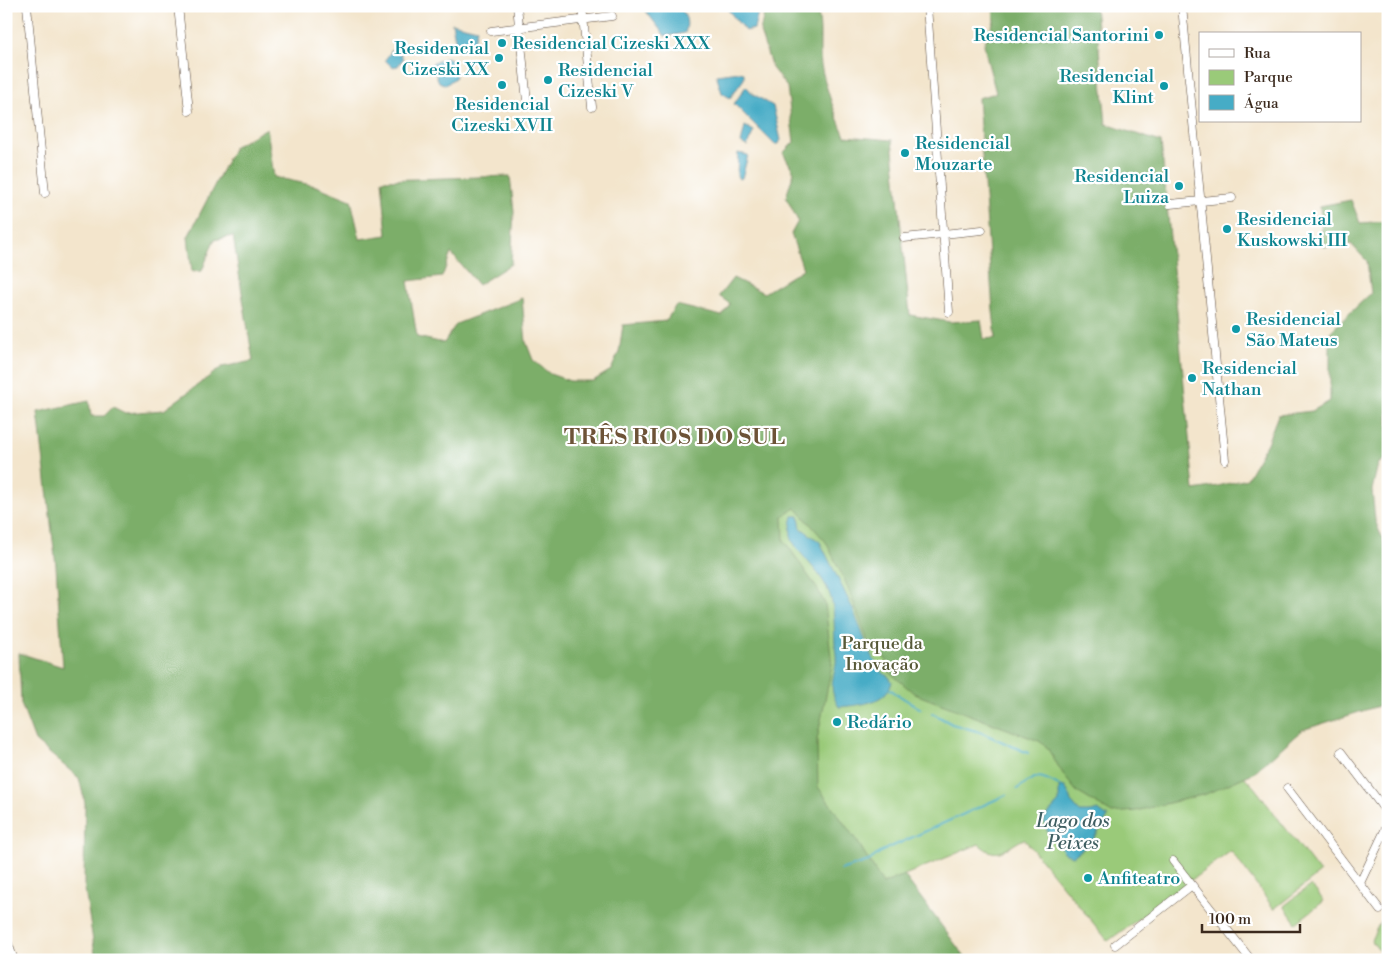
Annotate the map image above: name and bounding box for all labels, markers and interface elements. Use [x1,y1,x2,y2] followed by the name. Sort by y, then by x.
[973,24,1149,47] place label: Residencial Santorini
[1153,29,1165,41] marker: Residencial Santorini
[512,32,711,55] place label: Residencial Cizeski XXX
[1199,32,1362,122] legend
[394,37,490,81] place label: Residencial Cizeski XX
[496,37,508,49] marker: Residencial Cizeski XXX
[1244,44,1271,63] text: Rua
[493,52,505,64] marker: Residencial Cizeski XX
[558,59,653,103] place label: Residencial Cizeski V
[1059,65,1155,109] place label: Residencial Klint
[1244,68,1293,87] text: Parque
[542,74,554,86] marker: Residencial Cizeski V
[496,79,508,91] marker: Residencial Cizeski XVII
[1158,80,1170,92] marker: Residencial Klint
[451,93,553,137] place label: Residencial Cizeski XVII
[1243,93,1279,113] text: Água
[915,132,1010,176] place label: Residencial Mouzarte
[899,147,911,159] marker: Residencial Mouzarte
[1074,165,1170,209] place label: Residencial Luiza
[1173,180,1185,192] marker: Residencial Luiza
[1237,208,1348,252] place label: Residencial Kuskowski III
[1221,223,1233,235] marker: Residencial Kuskowski III
[1246,308,1341,352] place label: Residencial São Mateus
[1230,323,1242,335] marker: Residencial São Mateus
[1202,357,1297,401] place label: Residencial Nathan
[1186,372,1198,384] marker: Residencial Nathan
[564,423,786,451] district label: TRÊS RIOS DO SUL
[841,632,924,676] park label: Parque da Inovação
[847,711,912,734] place label: Redário
[831,716,843,728] marker: Redário
[1035,809,1110,855] water label: Lago dos Peixes
[1097,867,1180,890] place label: Anfiteatro
[1082,872,1094,884] marker: Anfiteatro
[1202,901,1299,933] scale bar
[1209,910,1251,929] text: 100 m

